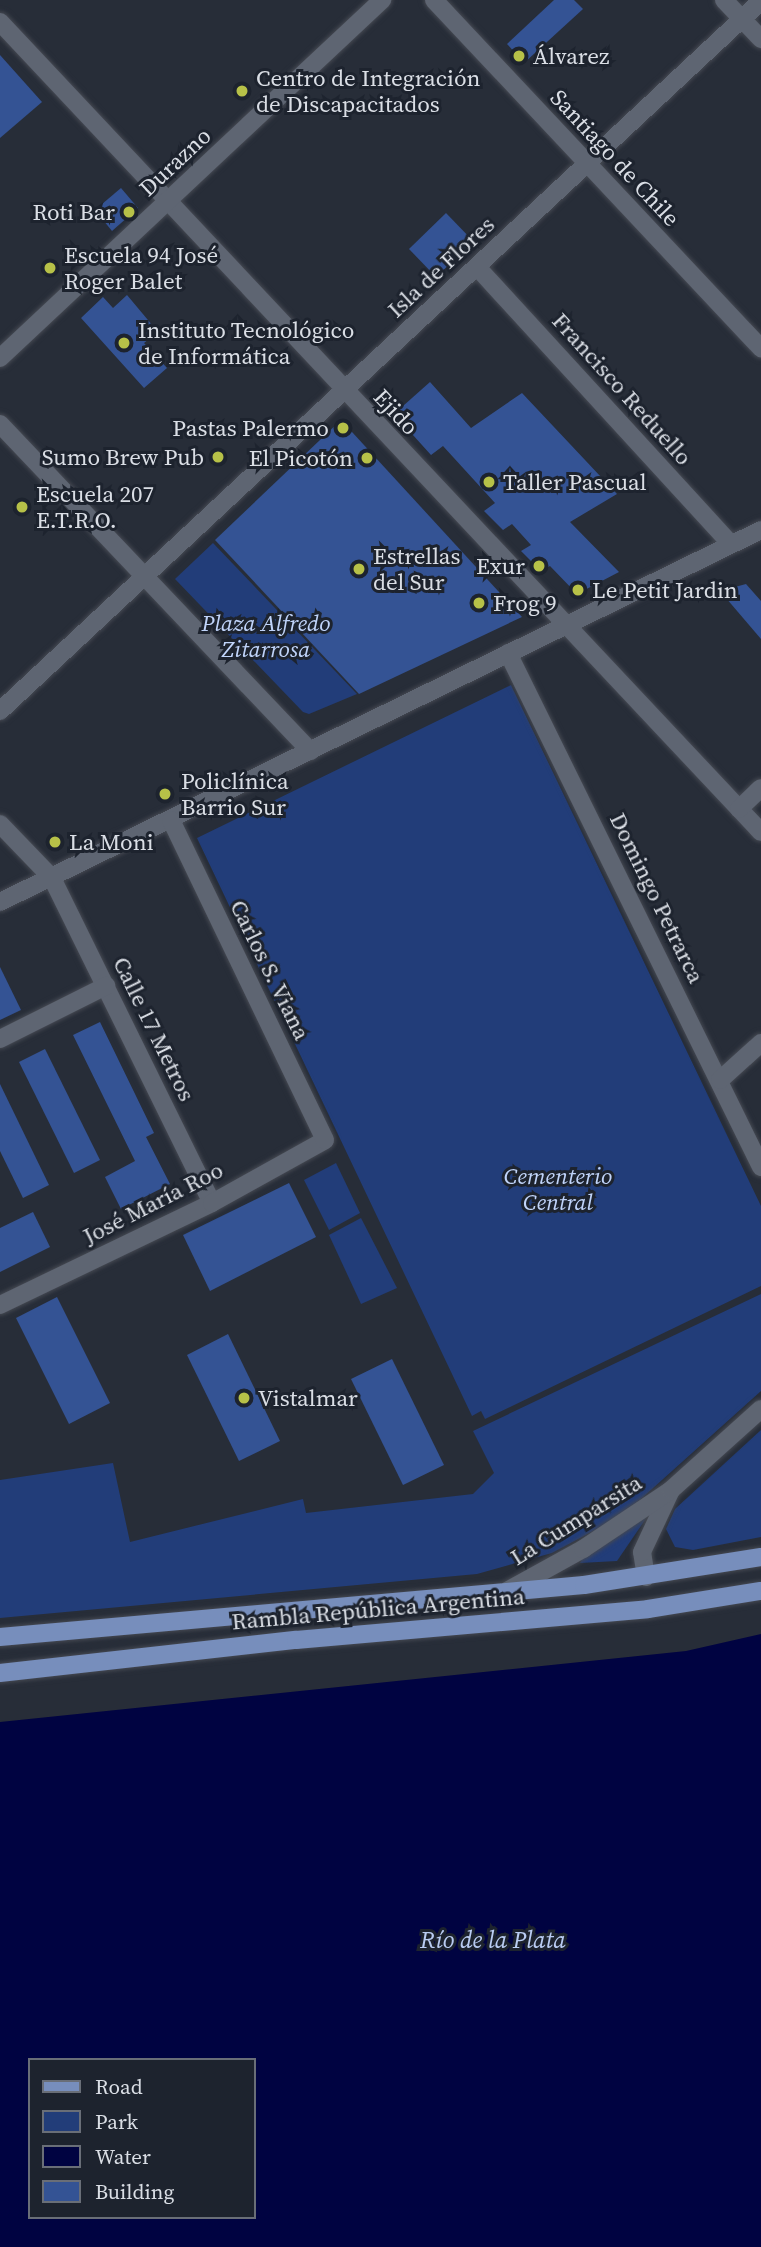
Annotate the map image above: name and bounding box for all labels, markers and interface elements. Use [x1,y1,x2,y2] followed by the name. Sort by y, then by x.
[533,42,609,70] place label: Álvarez
[511,48,527,64] marker: Álvarez
[256,64,480,118] place label: Centro de Integración de Discapacitados
[234,83,250,99] marker: Centro de Integración de Discapacitados
[545,84,685,232] street label: Santiago de Chile
[133,122,217,202] street label: Durazno
[32,198,115,226] place label: Roti Bar
[121,204,137,220] marker: Roti Bar
[382,211,500,323] street label: Isla de Flores
[64,241,218,295] place label: Escuela 94 José Roger Balet
[42,260,58,276] marker: Escuela 94 José Roger Balet
[546,307,698,471] street label: Francisco Reduello
[138,316,355,370] place label: Instituto Tecnológico de Informática
[116,335,132,351] marker: Instituto Tecnológico de Informática
[368,383,424,441] street label: Ejido
[172,414,329,442] place label: Pastas Palermo
[335,420,351,436] marker: Pastas Palermo
[42,443,204,471] place label: Sumo Brew Pub
[249,444,353,472] place label: El Picotón
[210,449,226,465] marker: Sumo Brew Pub
[359,450,375,466] marker: El Picotón
[503,468,647,496] place label: Taller Pascual
[481,474,497,490] marker: Taller Pascual
[36,480,154,534] place label: Escuela 207 E.T.R.O.
[14,499,30,515] marker: Escuela 207 E.T.R.O.
[373,542,460,596] place label: Estrellas del Sur
[476,552,525,580] place label: Exur
[531,558,547,574] marker: Exur
[351,561,367,577] marker: Estrellas del Sur
[592,576,738,604] place label: Le Petit Jardin
[570,582,586,598] marker: Le Petit Jardin
[493,589,557,617] place label: Frog 9
[471,595,487,611] marker: Frog 9
[202,609,330,663] park label: Plaza Alfredo Zitarrosa
[181,767,289,821] place label: Policlínica Barrio Sur
[155,784,175,804] marker: Policlínica Barrio Sur
[604,808,710,988] street label: Domingo Petrarca
[69,828,153,856] place label: La Moni
[47,834,63,850] marker: La Moni
[224,895,316,1045] street label: Carlos S. Viana
[107,952,201,1106] street label: Calle 17 Metros
[78,1156,228,1250] street label: José María Roo
[504,1162,612,1216] park label: Cementerio Central
[258,1384,358,1412] place label: Vistalmar
[236,1390,252,1406] marker: Vistalmar
[505,1469,647,1571] street label: La Cumparsita
[230,1582,526,1636] street label: Rambla República Argentina
[420,1926,566,1954] water label: Río de la Plata
[28,2058,256,2219] legend
[95,2072,143,2101] text: Road
[95,2107,138,2136] text: Park
[95,2142,151,2171] text: Water
[95,2177,174,2206] text: Building

